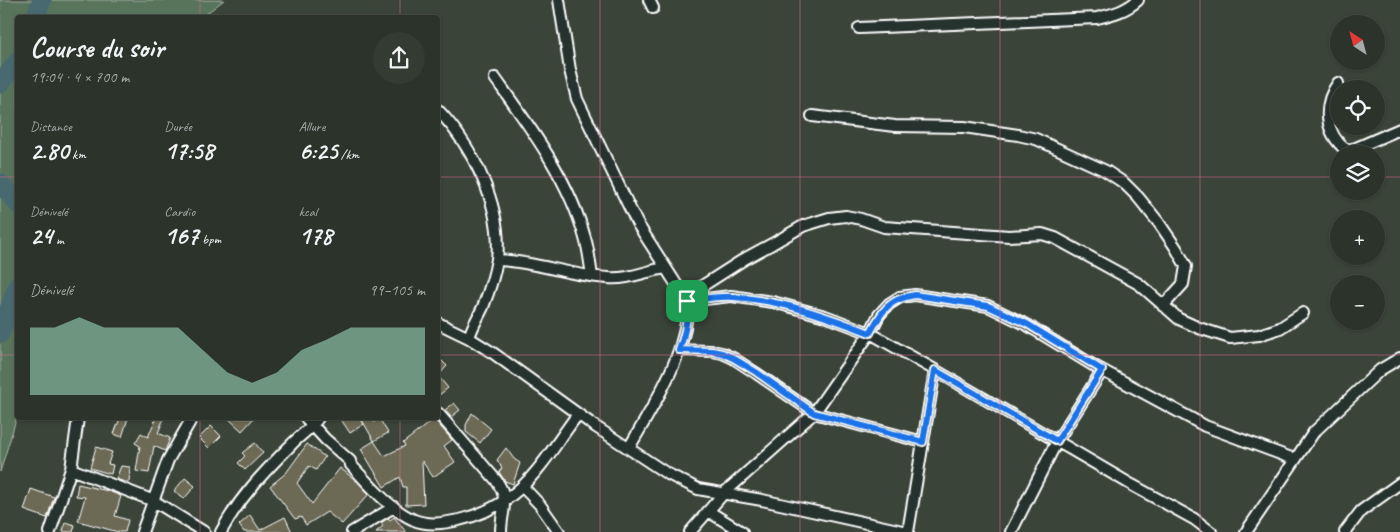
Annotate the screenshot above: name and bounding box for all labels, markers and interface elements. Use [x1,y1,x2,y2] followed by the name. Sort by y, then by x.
[1330,15,1385,70] north arrow
[1330,15,1385,330] map controls
[30,30,164,65] text: Course du soir
[373,32,425,84] button: share
[30,67,129,87] text: 19:04 · 4 × 700 m
[1330,80,1385,135] button: locate
[30,118,72,135] text: Distance
[164,118,192,135] text: Durée
[299,118,325,135] text: Allure
[30,135,69,167] text: 2.80
[164,135,214,167] text: 17:58
[299,135,337,167] text: 6:25
[1330,145,1385,200] button: layers
[69,146,86,163] text: km
[337,146,359,163] text: /km
[30,203,68,220] text: Dénivelé
[164,203,195,220] text: Cardio
[299,203,317,220] text: kcal
[1330,210,1385,265] button: +
[30,220,53,252] text: 24
[164,220,199,252] text: 167
[299,220,332,252] text: 178
[53,231,64,248] text: m
[199,231,221,248] text: bpm
[1330,275,1385,330] button: −
[30,280,73,300] text: Dénivelé
[369,280,425,300] text: 99–105 m
[666,280,708,322] pin
[673,287,701,315] icon: arrive

